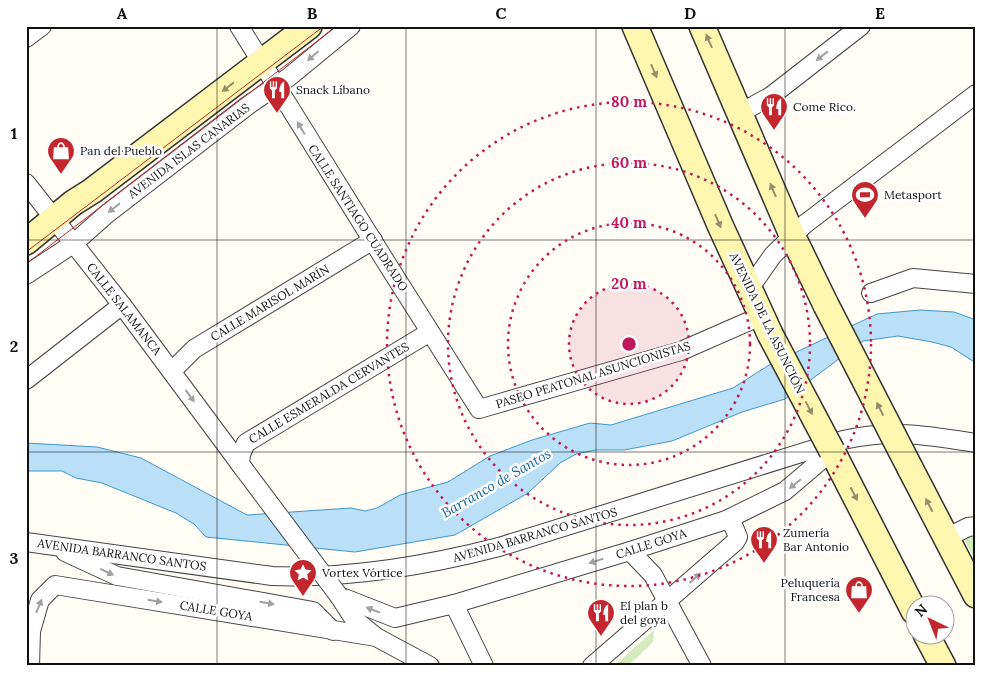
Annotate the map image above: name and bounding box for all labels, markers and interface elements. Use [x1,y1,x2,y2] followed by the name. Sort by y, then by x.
[117,3,128,23] text: A
[307,3,318,23] text: B
[495,3,507,23] text: C
[684,3,696,23] text: D
[875,3,885,23] text: E
[704,34,712,48] one-way arrow
[307,51,320,62] one-way arrow
[816,51,829,61] one-way arrow
[651,64,659,78] one-way arrow
[262,75,292,114] restaurant icon: Snack Líbano
[222,82,235,93] one-way arrow
[296,82,370,97] place label: Snack Líbano
[611,92,647,111] text: 80 m
[759,92,789,131] restaurant icon: Come Rico.
[793,99,856,114] place label: Come Rico.
[124,100,253,202] street label: AVENIDA ISLAS CANARIAS
[296,121,305,134] one-way arrow
[11,123,17,143] text: 1
[46,136,76,175] shop icon: Pan del Pueblo
[305,141,412,294] street label: CALLE SANTIAGO CUADRADO
[80,143,162,158] place label: Pan del Pueblo
[611,153,647,172] text: 60 m
[850,180,880,219] sports icon: Metasport
[769,182,777,197] one-way arrow
[884,187,942,202] place label: Metasport
[108,202,121,213] one-way arrow
[611,213,647,232] text: 40 m
[714,214,722,228] one-way arrow
[726,249,808,396] street label: AVENIDA DE LA ASUNCIÓN
[84,260,165,358] street label: CALLE SALAMANCA
[208,261,332,344] street label: CALLE MARISOL MARÍN
[611,274,647,293] text: 20 m
[620,335,638,353] centre of rings
[10,336,18,356] text: 2
[494,338,692,411] street label: PASEO PEATONAL ASUNCIONISTAS
[246,339,412,446] street label: CALLE ESMERALDA CERVANTES
[184,389,194,402] one-way arrow
[805,401,813,415] one-way arrow
[876,402,884,416] one-way arrow
[438,444,554,522] water label: Barranco de Santos
[789,478,802,489] one-way arrow
[850,487,858,502] one-way arrow
[925,497,933,512] one-way arrow
[450,504,619,565] street label: AVENIDA BARRANCO SANTOS
[614,525,688,562] street label: CALLE GOYA
[749,525,779,564] restaurant icon: Zumería Bar Antonio
[783,525,849,554] place label: Zumería Bar Antonio
[36,535,208,574] street label: AVENIDA BARRANCO SANTOS
[10,548,19,568] text: 3
[288,558,318,597] place icon: Vortex Vórtice
[588,558,603,566] one-way arrow
[321,565,403,580] place label: Vortex Vórtice
[100,568,114,576] one-way arrow
[689,572,702,583] one-way arrow
[781,575,840,604] place label: Peluquería Francesa
[844,575,874,614] shop icon: Peluquería Francesa
[904,594,954,644] north arrow
[179,597,254,624] street label: CALLE GOYA
[148,598,164,606] one-way arrow
[586,598,616,637] restaurant icon: El plan b del goya
[620,598,668,627] place label: El plan b del goya
[36,599,44,613] one-way arrow
[259,599,275,607] one-way arrow
[911,600,931,621] text: N
[365,606,380,614] one-way arrow

